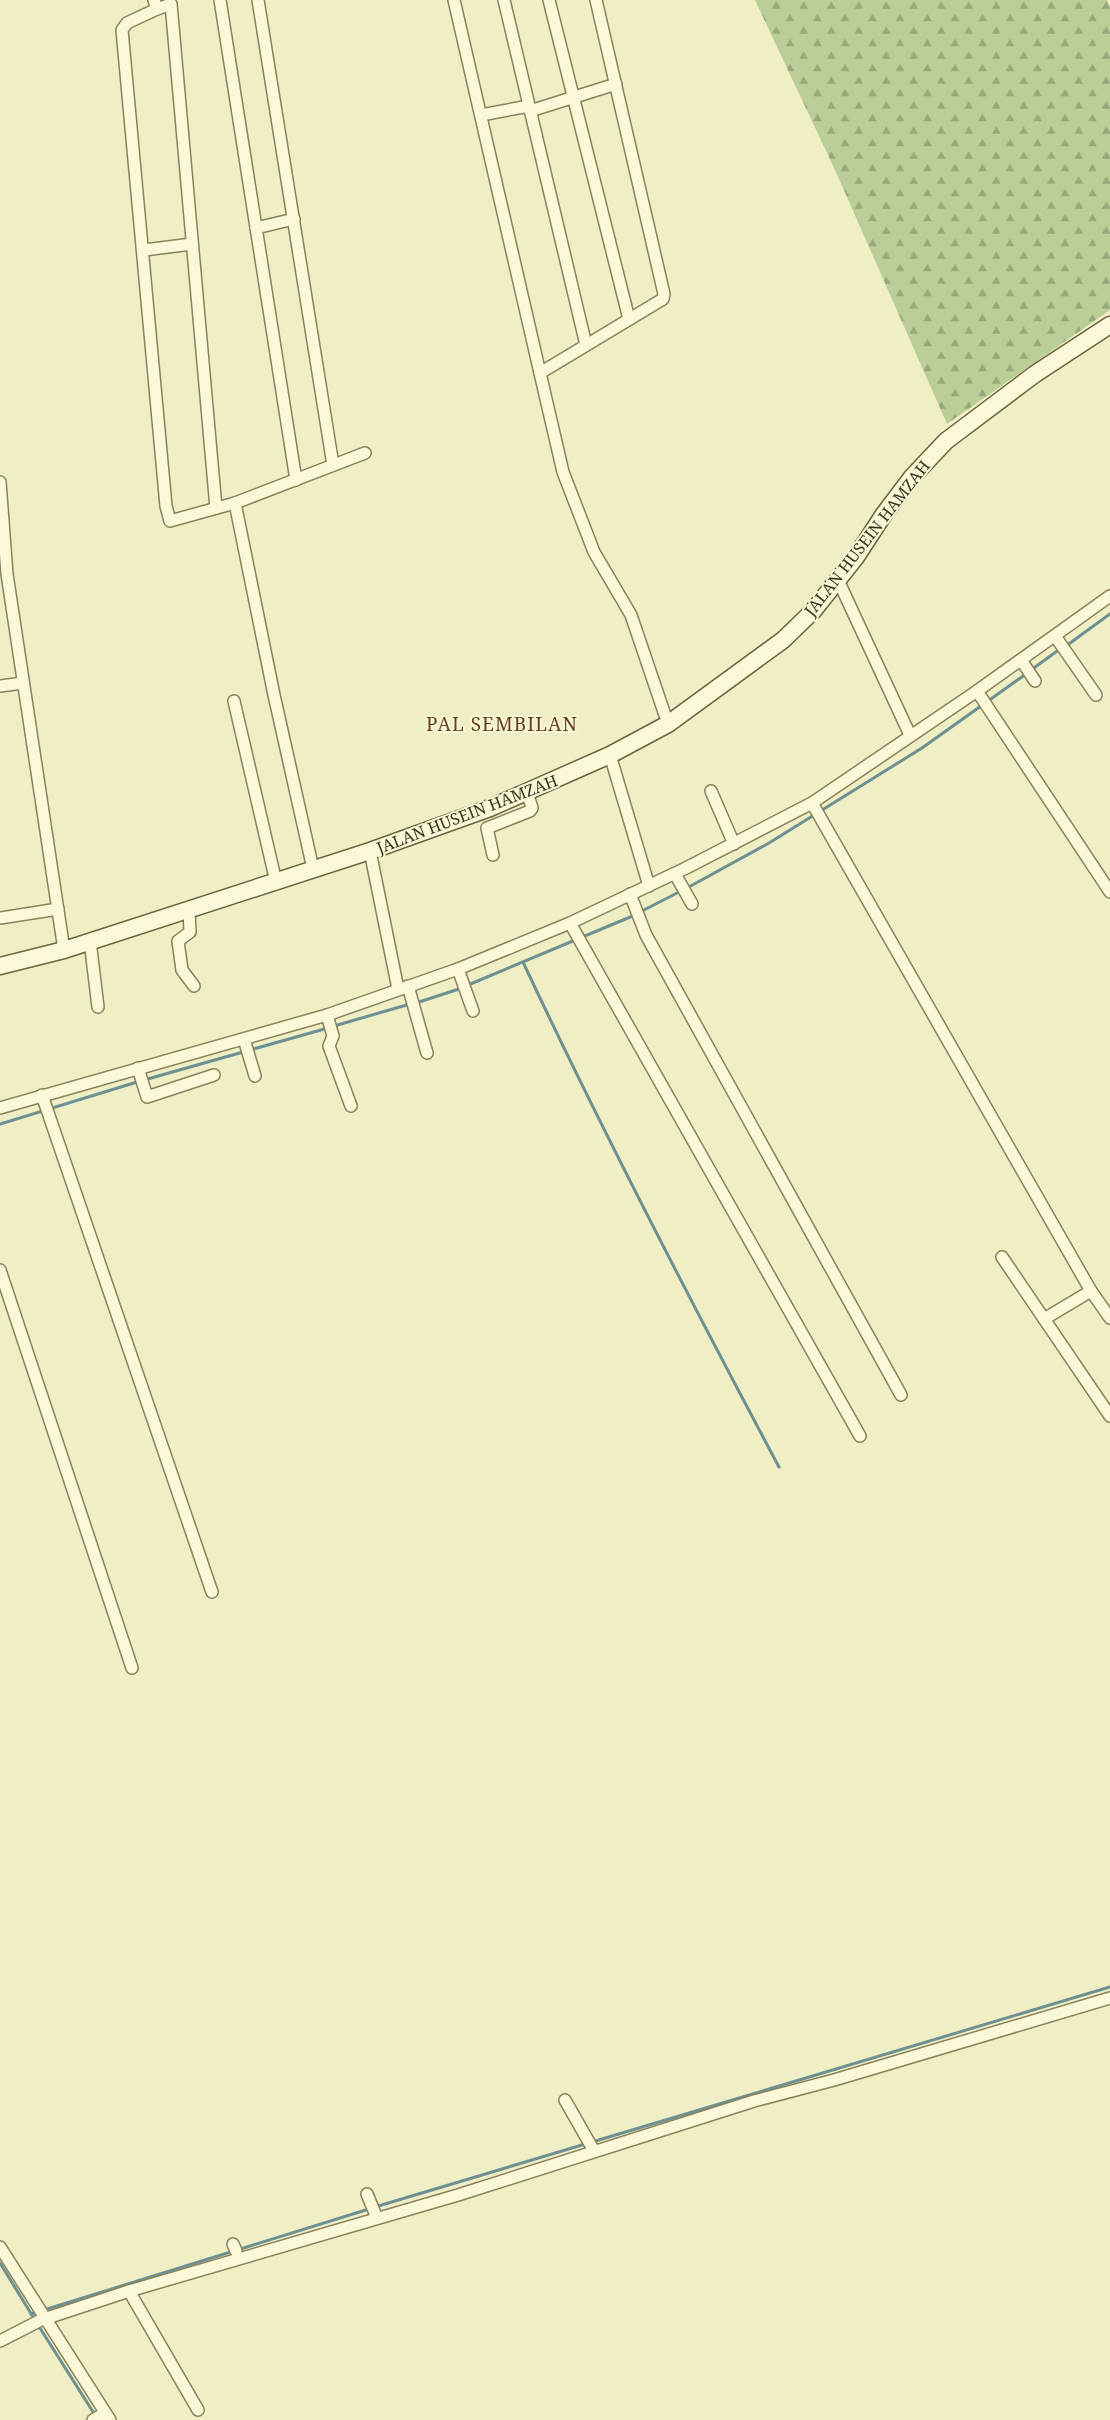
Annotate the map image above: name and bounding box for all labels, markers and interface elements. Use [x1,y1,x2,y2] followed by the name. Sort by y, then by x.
[799,455,935,621] street label: JALAN HUSEIN HAMZAH
[426,711,578,737] district label: PAL SEMBILAN
[372,769,561,859] street label: JALAN HUSEIN HAMZAH

